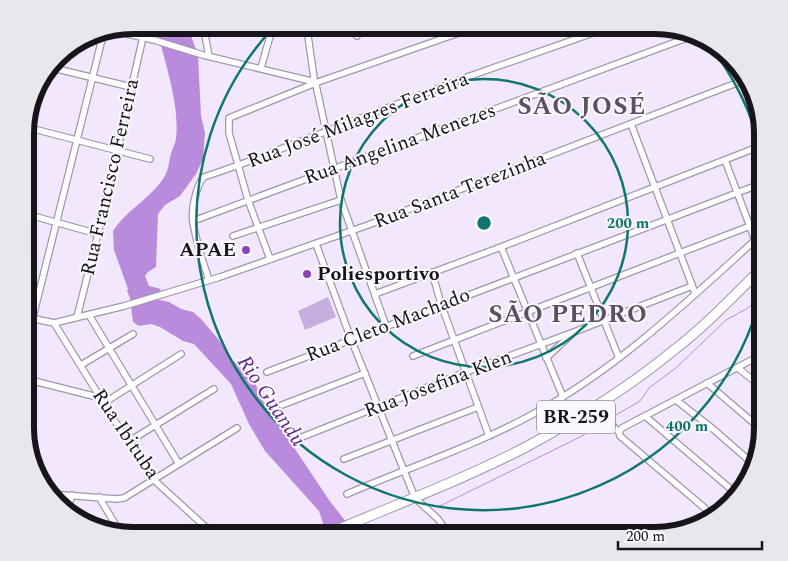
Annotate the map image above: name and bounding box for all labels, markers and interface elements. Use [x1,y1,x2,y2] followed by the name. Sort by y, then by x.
[243,64,473,176] street label: Rua José Milagres Ferreira
[73,75,147,279] street label: Rua Francisco Ferreira
[517,88,647,126] district label: SÃO JOSÉ
[300,95,500,193] street label: Rua Angelina Menezes
[370,143,551,237] street label: Rua Santa Terezinha
[607,212,650,235] text: 200 m
[475,214,493,232] centre of rings
[179,235,236,265] place label: APAE
[240,244,252,256] marker: APAE
[317,259,440,289] place label: Poliesportivo
[301,268,313,280] marker: Poliesportivo
[301,280,475,370] street label: Rua Cleto Machado
[488,296,648,334] district label: SÃO PEDRO
[360,342,516,426] street label: Rua Josefina Klen
[229,349,313,453] water label: Rio Guandu
[85,383,168,486] street label: Rua Ibituba
[537,401,615,434] road number: BR-259
[666,415,709,438] text: 400 m
[618,518,762,550] scale bar
[626,525,665,548] text: 200 m

